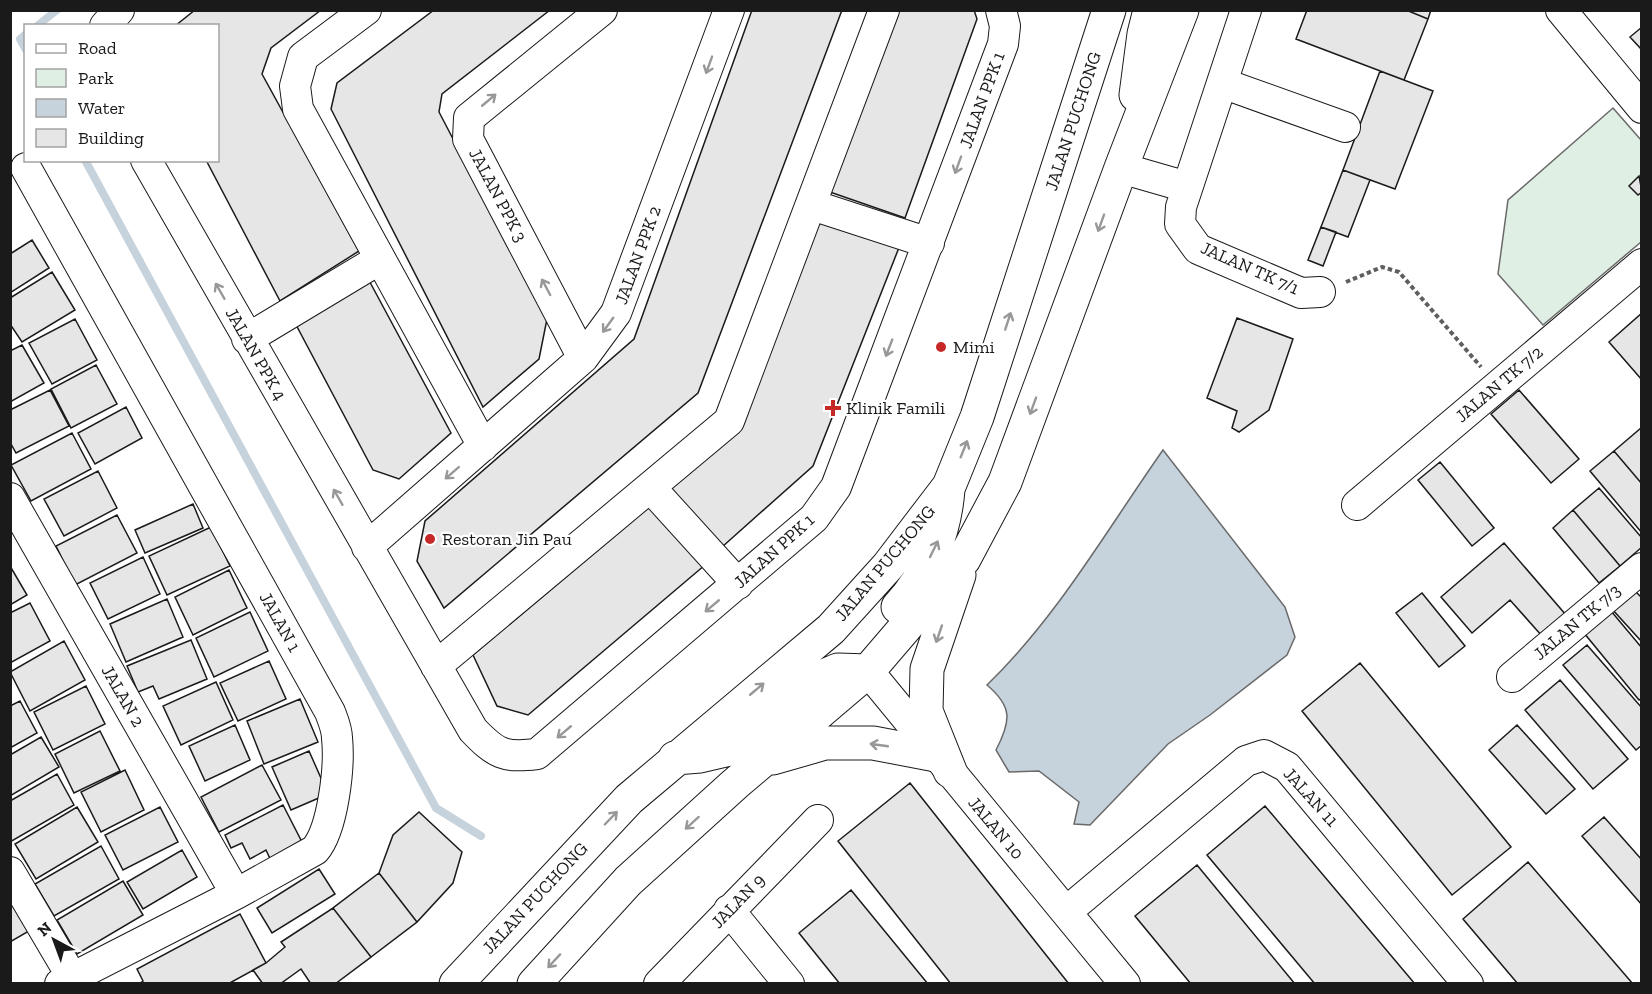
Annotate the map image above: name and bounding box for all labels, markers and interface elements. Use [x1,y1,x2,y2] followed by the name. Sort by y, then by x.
[24,24,219,162] legend
[78,37,117,59] text: Road
[954,49,1010,151] street label: JALAN PPK 1
[1040,49,1106,193] street label: JALAN PUCHONG
[702,55,713,74] one-way arrow
[78,67,114,89] text: Park
[481,93,497,106] one-way arrow
[78,97,125,119] text: Water
[78,127,144,149] text: Building
[464,144,532,246] street label: JALAN PPK 3
[951,156,962,174] one-way arrow
[610,203,666,307] street label: JALAN PPK 2
[1094,213,1105,232] one-way arrow
[1197,237,1303,300] street label: JALAN TK 7/1
[540,279,551,297] one-way arrow
[214,283,226,300] one-way arrow
[221,304,292,405] street label: JALAN PPK 4
[1003,312,1014,331] one-way arrow
[601,316,614,332] one-way arrow
[953,336,995,358] place label: Mimi
[882,338,893,357] one-way arrow
[934,340,948,354] marker: Mimi
[1451,341,1547,427] street label: JALAN TK 7/2
[1027,396,1038,415] one-way arrow
[846,397,945,419] place label: Klinik Famili
[824,399,842,417] marker: Klinik Famili
[959,440,970,458] one-way arrow
[445,466,460,480] one-way arrow
[331,488,343,505] one-way arrow
[830,501,940,625] street label: JALAN PUCHONG
[729,509,819,593] street label: JALAN PPK 1
[442,528,572,550] place label: Restoran Jin Pau
[423,532,437,546] marker: Restoran Jin Pau
[928,541,940,559] one-way arrow
[1529,579,1625,665] street label: JALAN TK 7/3
[255,588,305,656] street label: JALAN 1
[704,599,720,612] one-way arrow
[933,624,944,643] one-way arrow
[97,661,149,731] street label: JALAN 2
[749,683,765,696] one-way arrow
[557,725,572,739] one-way arrow
[869,739,889,750] one-way arrow
[1279,763,1343,831] street label: JALAN 11
[963,792,1029,864] street label: JALAN 10
[603,810,618,825] one-way arrow
[684,816,699,830] one-way arrow
[478,838,592,958] street label: JALAN PUCHONG
[707,869,769,933] street label: JALAN 9
[24,910,84,970] north arrow
[34,918,55,940] text: N
[547,953,561,968] one-way arrow

